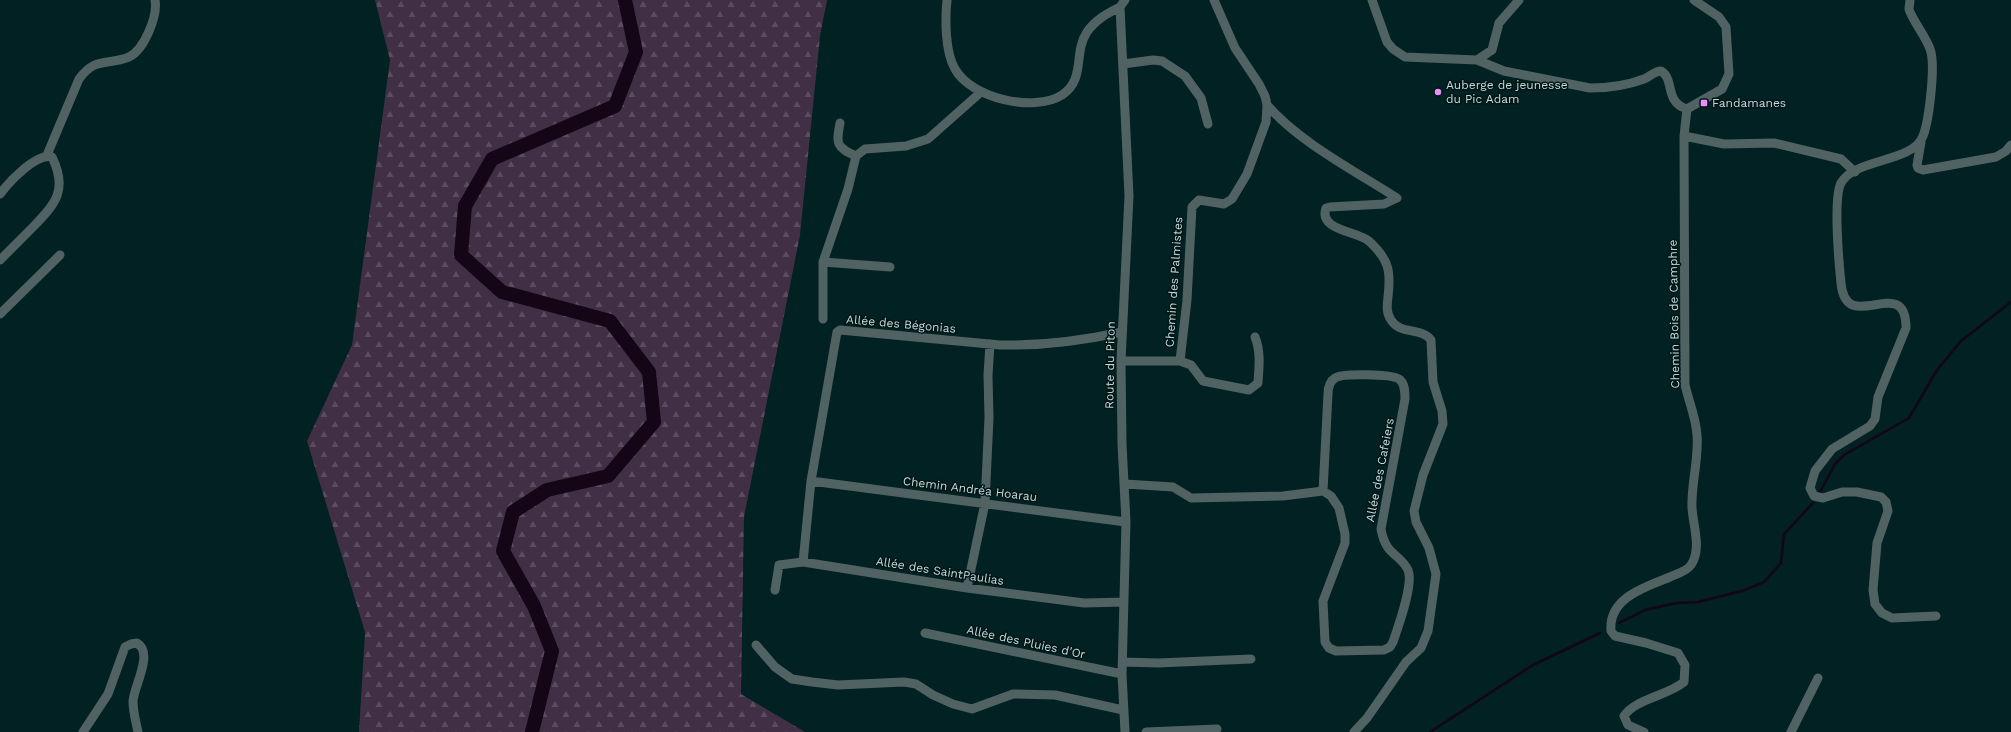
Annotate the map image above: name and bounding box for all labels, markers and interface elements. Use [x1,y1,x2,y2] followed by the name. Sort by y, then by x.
[1446,78,1568,106] place label: Auberge de jeunesse du Pic Adam
[1433,87,1443,97] marker: Auberge de jeunesse du Pic Adam
[1712,96,1786,110] place label: Fandamanes
[1699,98,1709,108] marker: Fandamanes
[1162,216,1186,348] street label: Chemin des Palmistes
[1666,239,1682,389] street label: Chemin Bois de Camphre
[846,312,956,336] street label: Allée des Bégonias
[1102,321,1118,409] street label: Route du Piton
[1363,417,1397,523] street label: Allée des Cafeiers
[902,474,1038,504] street label: Chemin Andréa Hoarau
[875,554,1005,588] street label: Allée des SaintPaulias
[965,623,1087,661] street label: Allée des Pluies d'Or

